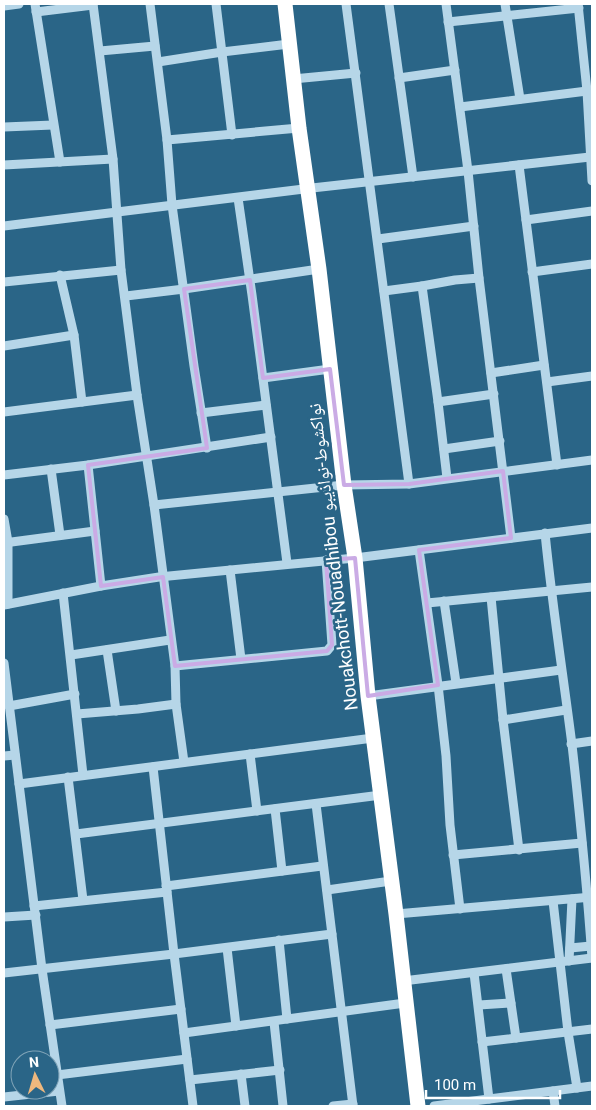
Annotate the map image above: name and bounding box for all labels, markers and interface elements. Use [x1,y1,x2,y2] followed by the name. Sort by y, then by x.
[303,402,362,712] street label: Nouakchott-Nouadhibou نواكشوط-نواذيبو
[10,1050,60,1100] north arrow
[28,1054,39,1070] text: N
[426,1068,560,1100] scale bar
[434,1076,476,1094] text: 100 m

